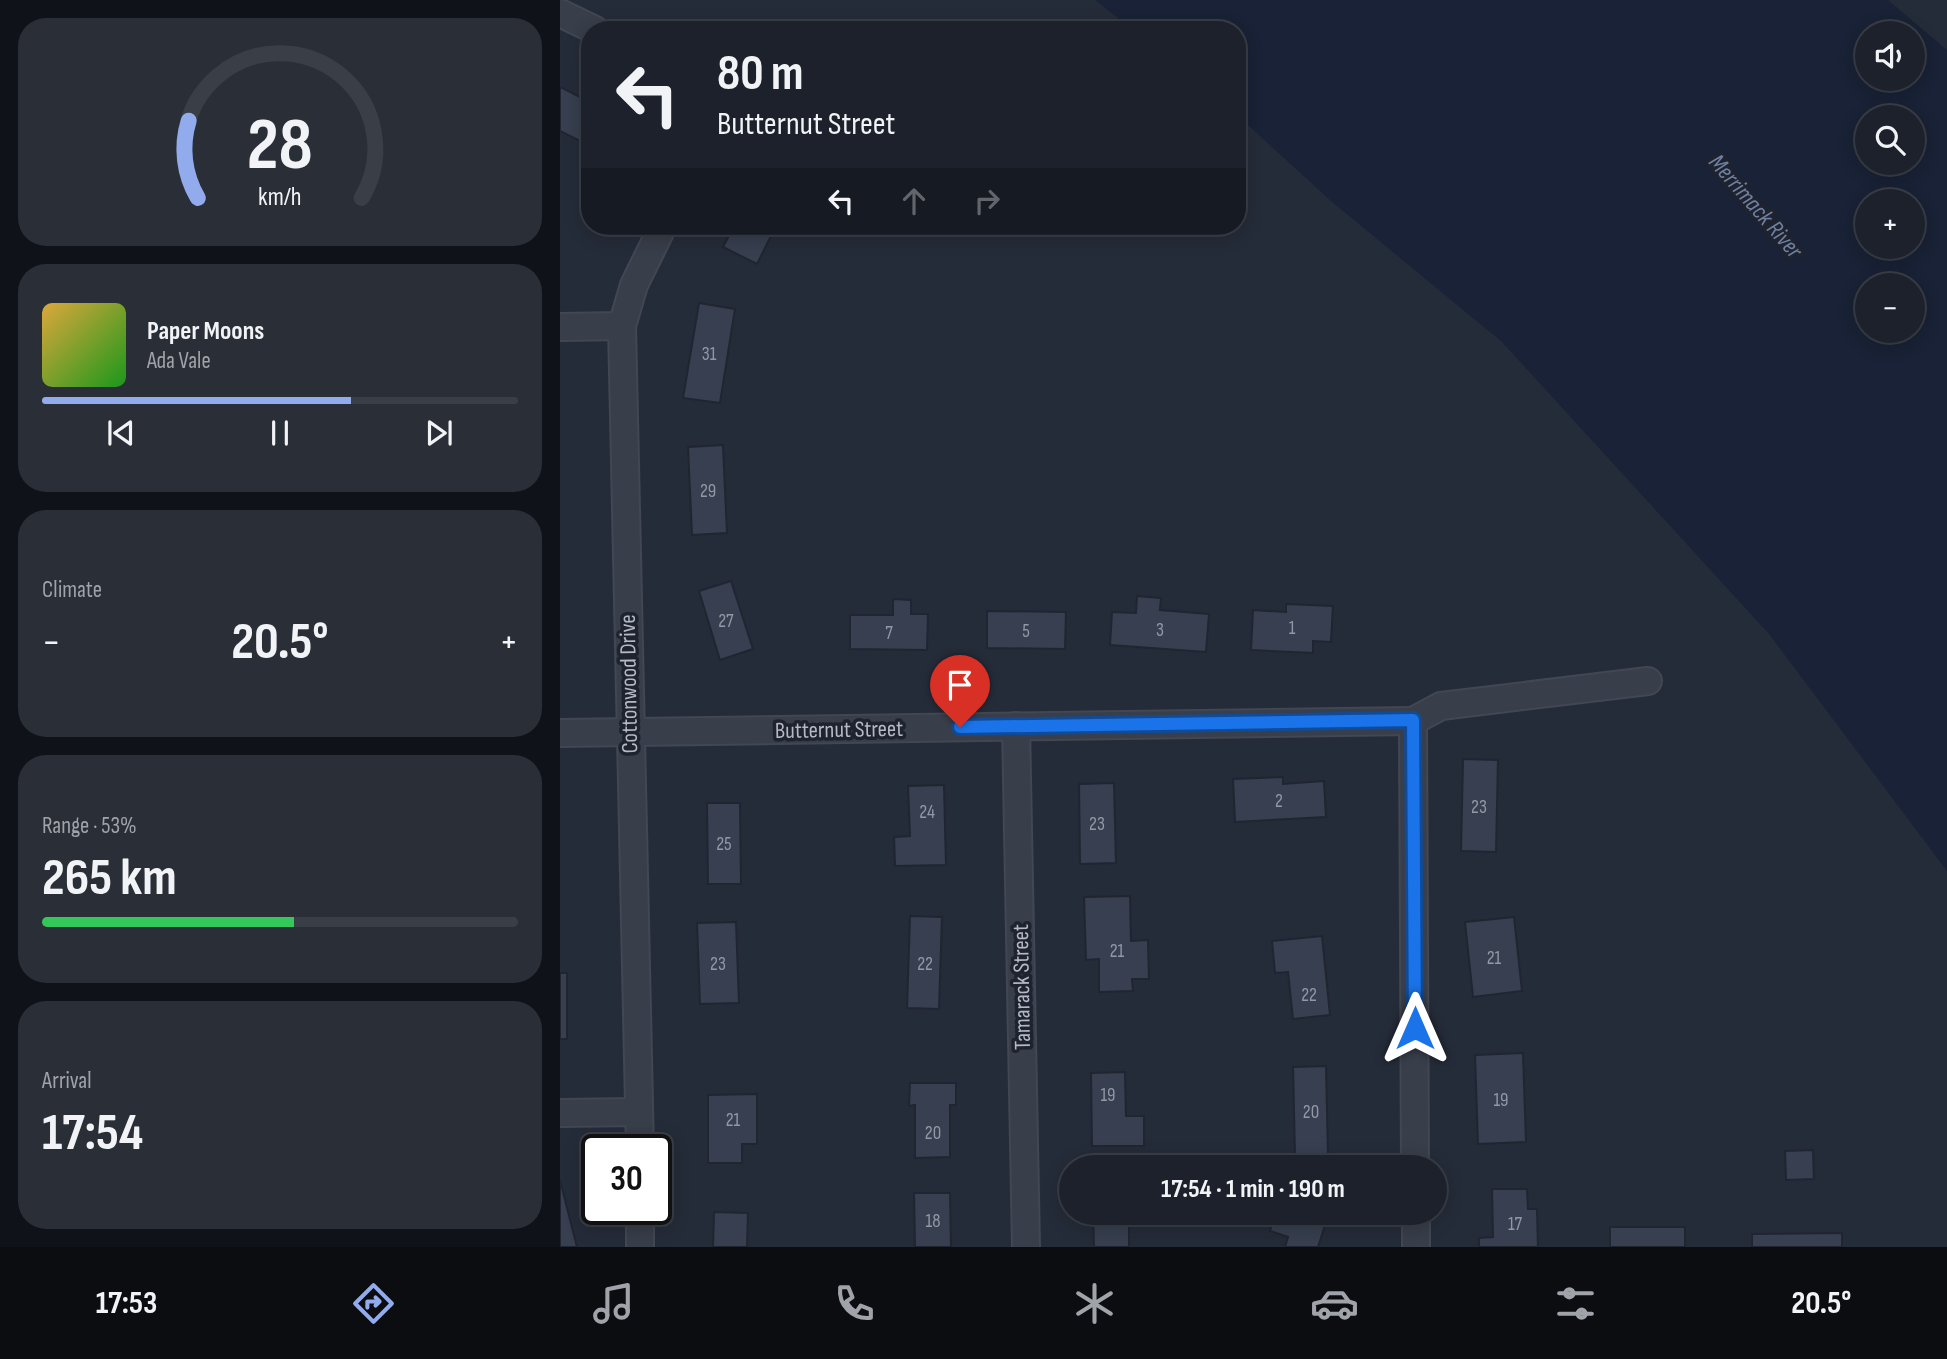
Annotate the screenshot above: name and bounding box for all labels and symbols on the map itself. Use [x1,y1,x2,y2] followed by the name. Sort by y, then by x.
[1703,148,1809,265] water label: Merrimack River
[702,343,717,366] house number: 31
[700,480,716,503] house number: 29
[718,610,734,633] house number: 27
[614,614,644,754] street label: Cottonwood Drive
[1289,617,1296,640] house number: 1
[1156,619,1164,642] house number: 3
[1022,620,1030,643] house number: 5
[885,622,893,645] house number: 7
[930,655,990,727] pin
[775,715,903,745] street label: Butternut Street
[1275,790,1283,813] house number: 2
[1471,796,1487,819] house number: 23
[919,801,935,824] house number: 24
[1089,813,1105,836] house number: 23
[716,833,732,856] house number: 25
[1007,924,1037,1050] street label: Tamarack Street
[1110,940,1125,963] house number: 21
[1487,947,1502,970] house number: 21
[710,953,726,976] house number: 23
[917,953,933,976] house number: 22
[1301,984,1317,1007] house number: 22
[1378,991,1452,1065] position arrow
[1100,1084,1116,1107] house number: 19
[1493,1089,1509,1112] house number: 19
[1303,1101,1319,1124] house number: 20
[726,1109,741,1132] house number: 21
[925,1122,941,1145] house number: 20
[581,1134,672,1225] speed limit sign: 30
[926,1210,940,1233] house number: 18
[1508,1213,1523,1236] house number: 17

